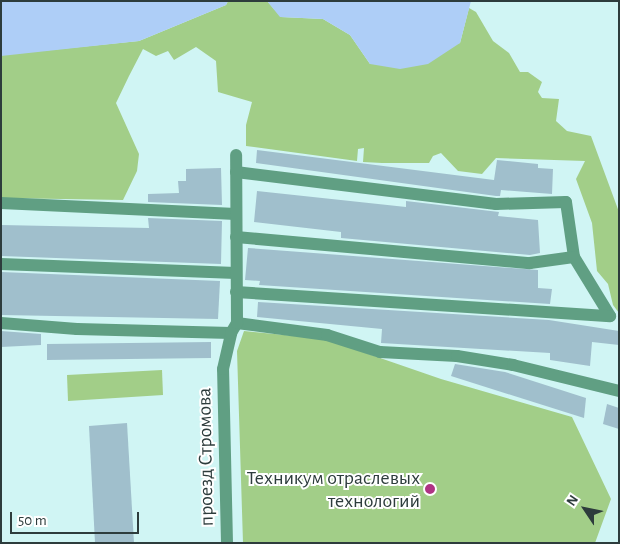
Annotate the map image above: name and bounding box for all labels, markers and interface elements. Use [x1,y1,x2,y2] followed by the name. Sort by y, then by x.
[193,387,219,527] street label: проезд Стромова
[247,466,420,513] place label: Техникум отраслевых технологий
[424,483,436,495] marker: Техникум отраслевых технологий
[560,484,610,534] north arrow
[564,493,581,509] text: N
[12,502,141,534] scale bar
[18,513,47,528] text: 50 m

